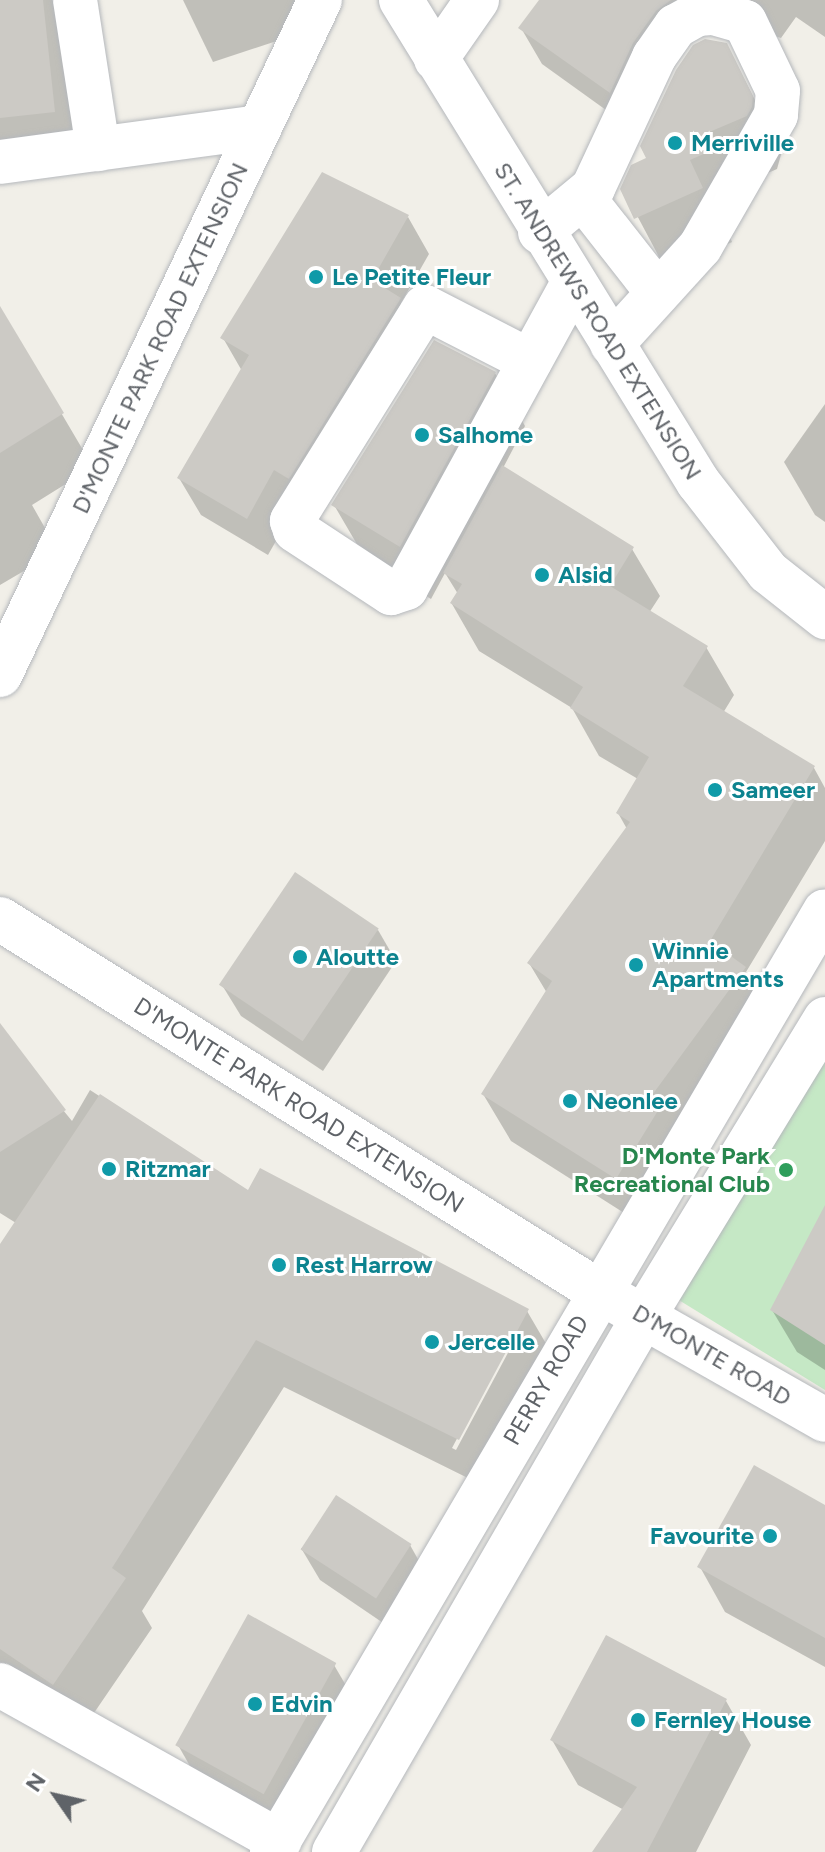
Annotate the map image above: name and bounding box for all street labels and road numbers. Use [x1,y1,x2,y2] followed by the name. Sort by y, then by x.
[488,157,708,485] street label: ST. ANDREWS ROAD EXTENSION
[66,158,254,518] street label: D'MONTE PARK ROAD EXTENSION
[129,991,469,1219] street label: D'MONTE PARK ROAD EXTENSION
[627,1298,797,1412] street label: D'MONTE ROAD
[497,1310,595,1450] street label: PERRY ROAD

